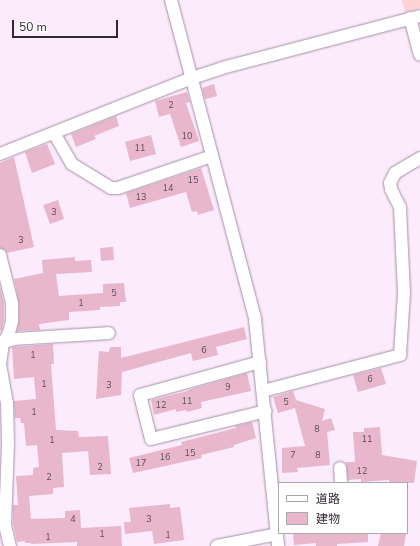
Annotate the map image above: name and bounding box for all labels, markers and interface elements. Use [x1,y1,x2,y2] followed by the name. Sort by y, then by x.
[14,12,120,38] scale bar
[19,19,47,35] text: 50 m
[168,100,174,110] house number: 2
[182,131,192,141] house number: 10
[135,143,145,153] house number: 11
[188,175,198,185] house number: 15
[163,183,173,193] house number: 14
[136,192,146,202] house number: 13
[51,207,57,217] house number: 3
[18,235,24,245] house number: 3
[111,288,117,298] house number: 5
[78,298,84,308] house number: 1
[201,345,207,355] house number: 6
[30,350,36,360] house number: 1
[367,374,373,384] house number: 6
[41,379,47,389] house number: 1
[106,380,112,390] house number: 3
[225,382,231,392] house number: 9
[182,396,192,406] house number: 11
[283,397,289,407] house number: 5
[156,400,166,410] house number: 12
[31,407,37,417] house number: 1
[314,424,320,434] house number: 8
[362,434,372,444] house number: 11
[49,435,55,445] house number: 1
[185,448,195,458] house number: 15
[290,450,296,460] house number: 7
[315,450,321,460] house number: 8
[160,452,170,462] house number: 16
[136,458,146,468] house number: 17
[97,462,103,472] house number: 2
[357,466,367,476] house number: 12
[46,472,52,482] house number: 2
[278,482,408,534] legend
[316,491,340,507] text: 道路
[316,511,340,527] text: 建物
[70,514,76,524] house number: 4
[146,514,152,524] house number: 3
[99,529,105,539] house number: 1
[165,530,171,540] house number: 1
[45,532,51,542] house number: 1

